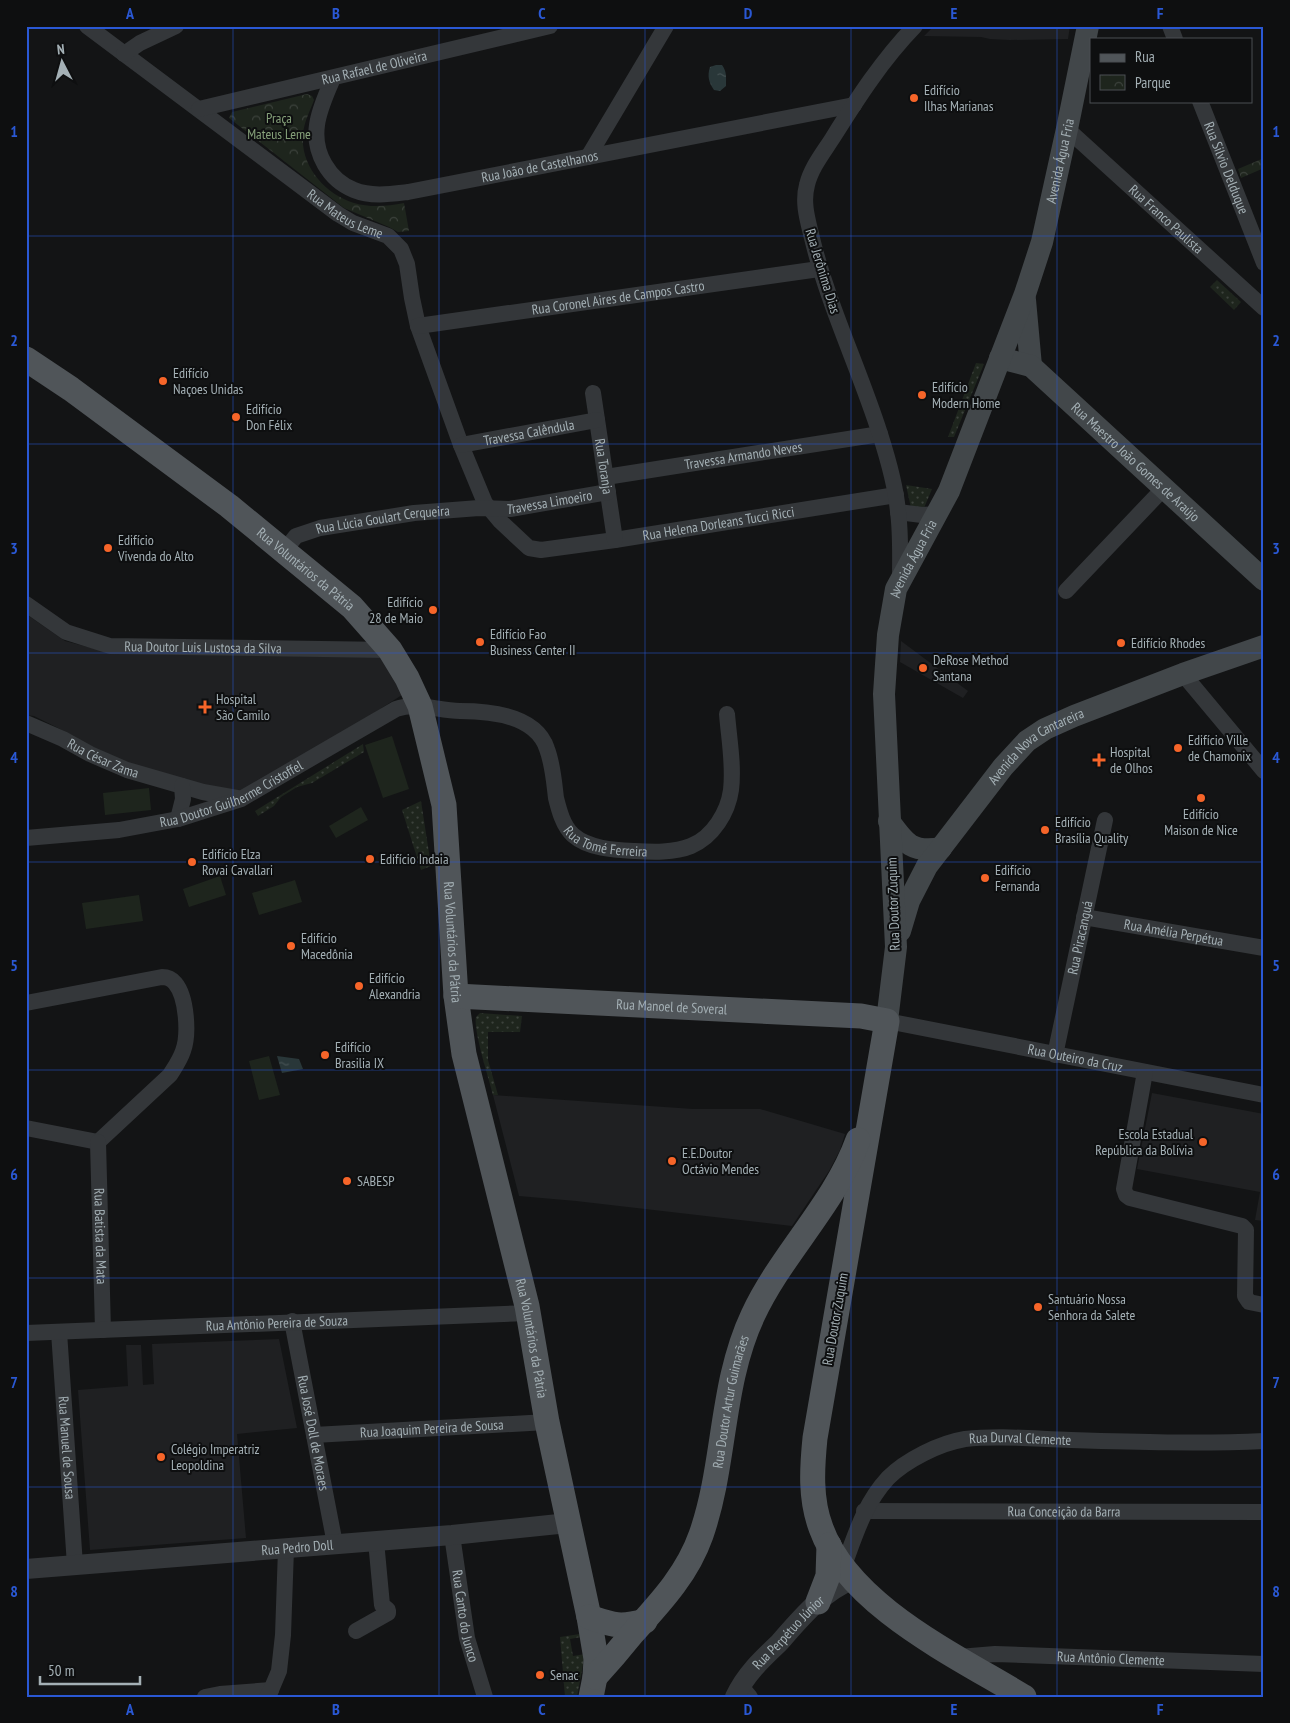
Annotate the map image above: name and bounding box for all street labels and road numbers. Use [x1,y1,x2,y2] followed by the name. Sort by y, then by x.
[320,46,429,89] street label: Rua Rafael de Oliveira
[1042,117,1078,205] street label: Avenida Água Fria
[1200,119,1253,217] street label: Rua Silvio Delduque
[480,146,600,186] street label: Rua João de Castelhanos
[1125,181,1207,258] street label: Rua Franco Paulista
[304,185,386,242] street label: Rua Mateus Leme
[802,226,845,316] street label: Rua Jerônima Dias
[530,276,705,319] street label: Rua Coronel Aires de Campos Castro
[1067,398,1204,526] street label: Rua Maestro João Gomes de Araújo
[482,415,576,450] street label: Travessa Calêndula
[591,437,617,495] street label: Rua Toranja
[683,437,804,474] street label: Travessa Armando Neves
[507,486,594,518] street label: Travessa Limoeiro
[313,501,450,538] street label: Rua Lúcia Goulart Cerqueira
[641,502,796,544] street label: Rua Helena Dorleans Tucci Ricci
[886,517,941,599] street label: Avenida Água Fria
[253,524,358,615] street label: Rua Voluntários da Pátria
[124,637,282,657] street label: Rua Doutor Luis Lustosa da Silva
[984,704,1086,788] street label: Avenida Nova Cantareira
[64,734,141,782] street label: Rua César Zama
[158,756,306,831] street label: Rua Doutor Guilherme Cristoffel
[560,822,648,861] street label: Rua Tomé Ferreira
[882,857,904,951] street label: Rua Doutor Zuquim
[440,881,466,1004] street label: Rua Voluntários da Pátria
[1063,899,1097,976] street label: Rua Piracanguá
[1123,915,1225,950] street label: Rua Amélia Perpétua
[616,995,728,1018] street label: Rua Manoel de Soveral
[1026,1040,1124,1076] street label: Rua Outeiro da Cruz
[90,1188,111,1284] street label: Rua Batista da Mata
[818,1271,852,1367] street label: Rua Doutor Zuquim
[511,1277,552,1400] street label: Rua Voluntários da Pátria
[205,1311,348,1335] street label: Rua Antônio Pereira de Souza
[708,1332,753,1470] street label: Rua Doutor Artur Guimarães
[294,1374,334,1492] street label: Rua José Doll de Moraes
[54,1395,79,1500] street label: Rua Manuel de Sousa
[359,1415,504,1441] street label: Rua Joaquim Pereira de Sousa
[968,1428,1072,1449] street label: Rua Durval Clemente
[1007,1502,1121,1521] street label: Rua Conceição da Barra
[261,1535,334,1559] street label: Rua Pedro Doll
[448,1568,483,1664] street label: Rua Canto do Junco
[748,1591,828,1673] street label: Rua Perpétuo Júnior
[1057,1647,1165,1669] street label: Rua Antônio Clemente

